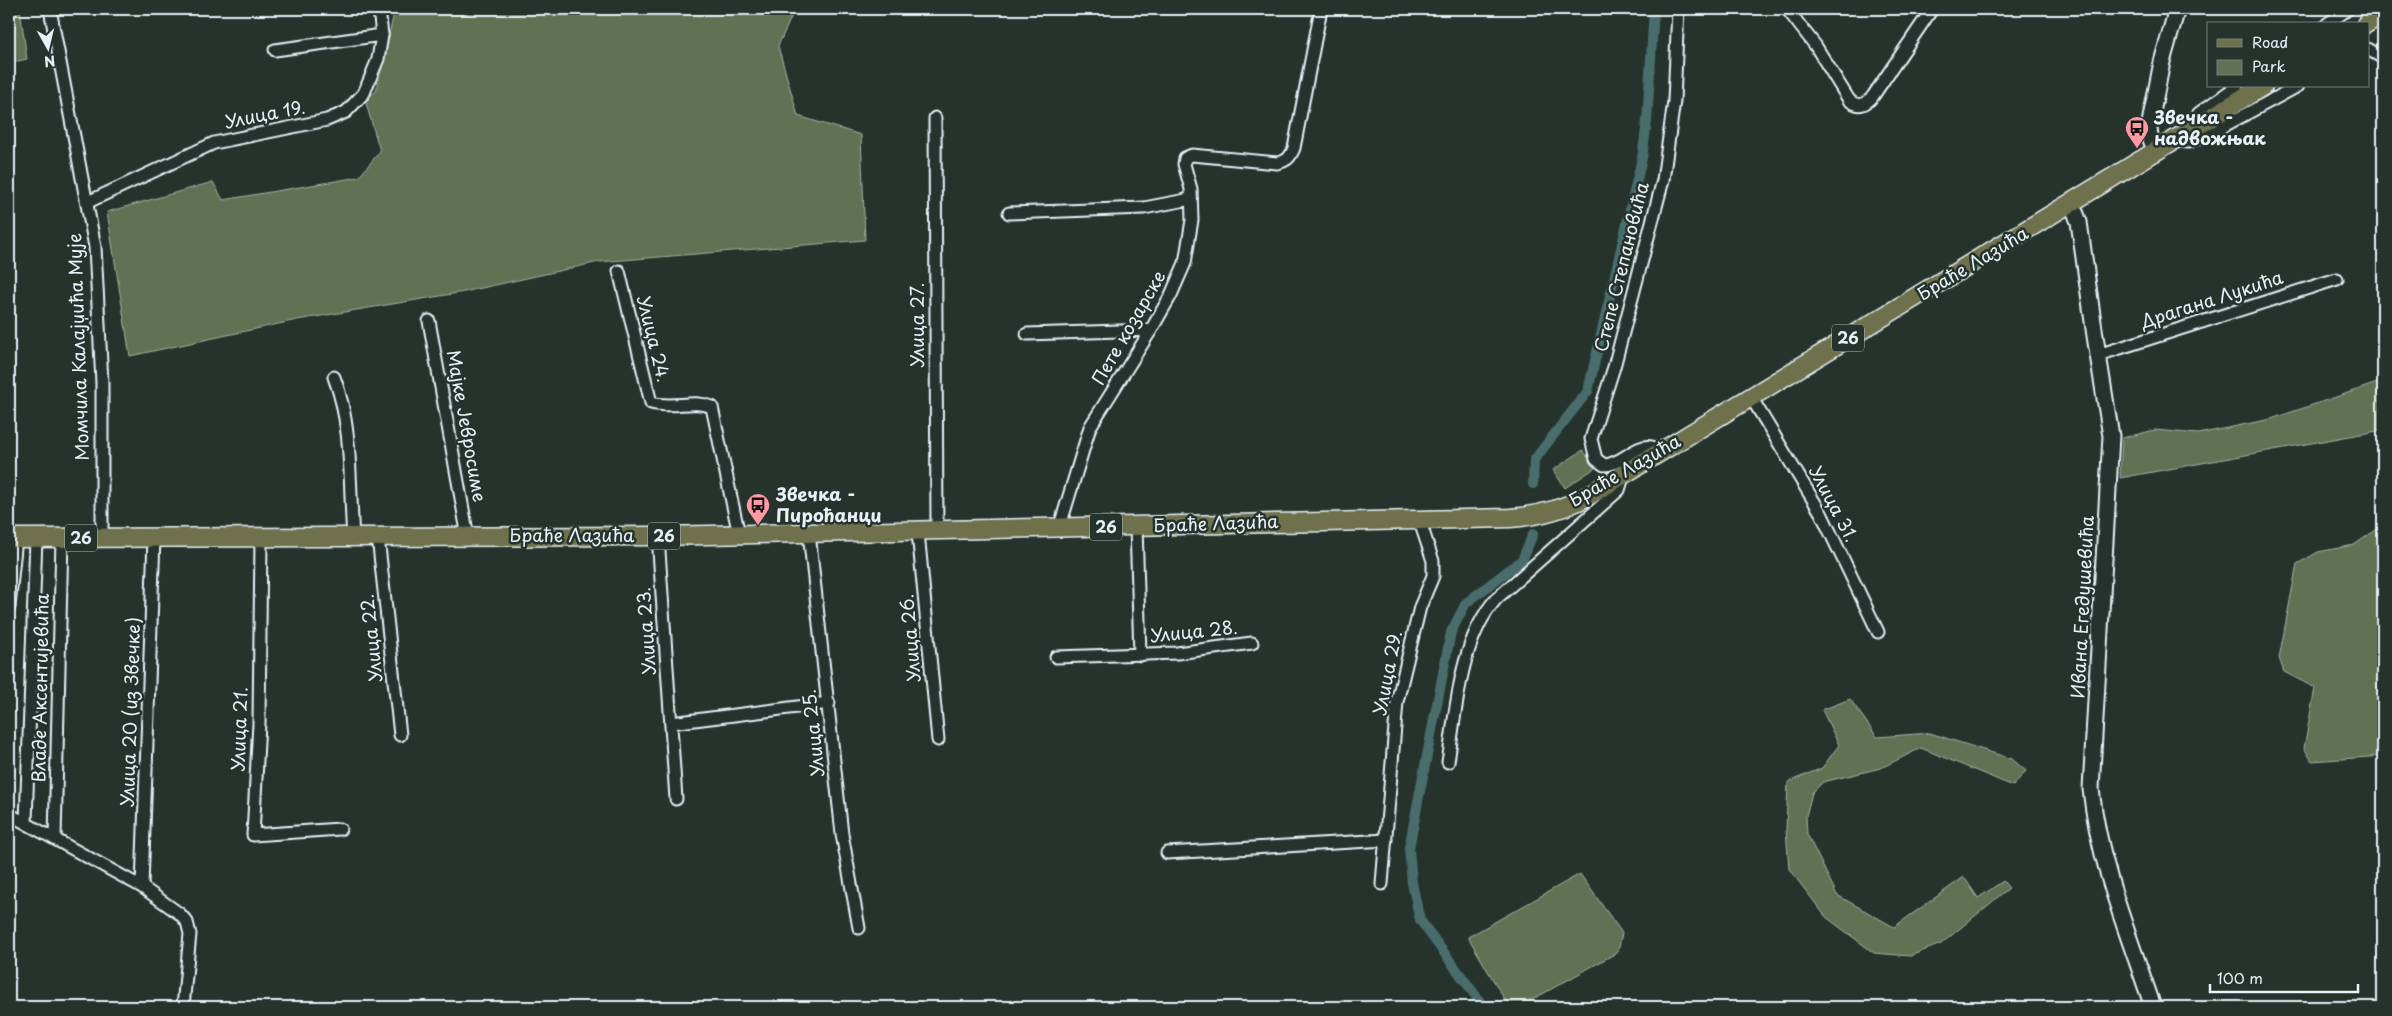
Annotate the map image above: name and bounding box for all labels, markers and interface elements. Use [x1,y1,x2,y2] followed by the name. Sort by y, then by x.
[22,22,72,72] north arrow
[2207,22,2370,88] legend
[2252,30,2288,53] text: Road
[43,50,57,73] text: N
[2252,54,2286,77] text: Park
[222,92,307,135] street label: Улица 19.
[2153,103,2266,151] place label: Звечка - надвожњак
[2124,115,2150,149] bus stop icon: Звечка - надвожњак
[1586,178,1655,354] street label: Степе Степановића
[1912,219,2033,306] street label: Браће Лазића
[60,233,95,461] street label: Момчила Калајџића Мује
[2136,263,2287,335] street label: Драгана Лукића
[1084,265,1171,389] street label: Пете козарске
[903,282,930,368] street label: Улица 27.
[631,293,678,385] street label: Улица 24.
[1832,324,1864,352] road number: 26
[441,347,494,504] street label: Мајке Јевросиме
[1563,426,1686,513] street label: Браће Лазића
[1803,460,1866,546] street label: Улица 31.
[775,480,882,528] place label: Звечка - Пироћанци
[745,492,771,526] bus stop icon: Звечка - Пироћанци
[1153,507,1279,538] street label: Браће Лазића
[1090,514,1122,540] road number: 26
[2063,514,2100,699] street label: Ивана Егедушевића
[510,521,635,548] street label: Браће Лазића
[648,522,680,550] road number: 26
[65,524,97,552] road number: 26
[629,586,662,676] street label: Улица 23.
[24,593,55,783] street label: Владе Аксентијевића
[352,593,389,683] street label: Улица 22.
[892,593,927,683] street label: Улица 26.
[1149,612,1239,649] street label: Улица 28.
[113,617,146,807] street label: Улица 20 (из Звечке)
[1365,628,1408,717] street label: Улица 29.
[224,686,253,772] street label: Улица 21.
[794,688,831,778] street label: Улица 25.
[2210,961,2357,993] scale bar
[2217,966,2263,989] text: 100 m

